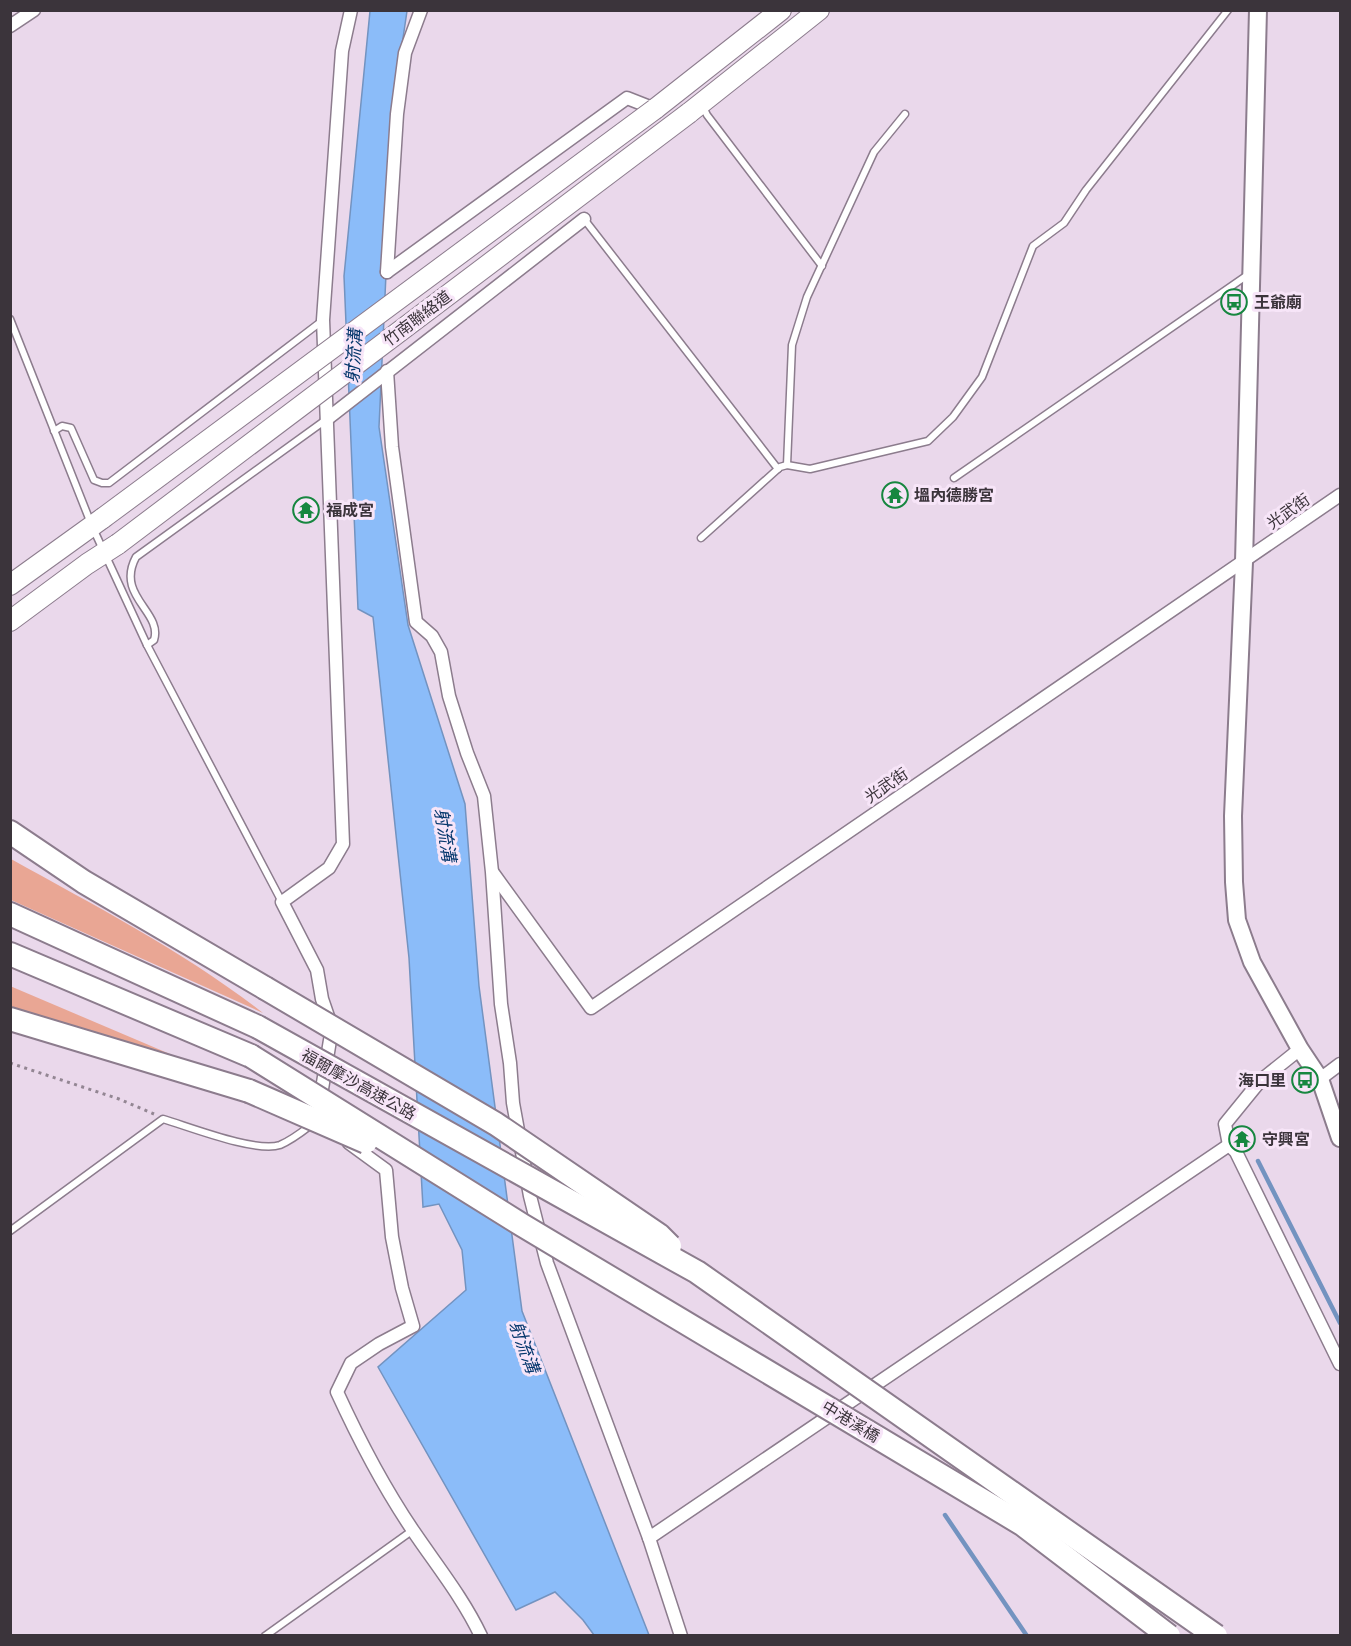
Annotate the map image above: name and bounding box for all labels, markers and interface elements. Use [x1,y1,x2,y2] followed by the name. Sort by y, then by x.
[380,287,456,351] street label: 竹南聯絡道
[1219,287,1249,317] bus stop icon: 王爺廟
[1254,293,1302,313] place label: 王爺廟
[341,325,367,384] water label: 射流溝
[880,480,910,510] temple icon: 塭內德勝宮
[914,486,994,506] place label: 塭內德勝宮
[1263,490,1314,534] street label: 光武街
[291,495,321,525] temple icon: 福成宮
[326,501,374,521] place label: 福成宮
[861,764,912,808] street label: 光武街
[430,807,461,866] water label: 射流溝
[298,1045,419,1125] street label: 福爾摩沙高速公路
[1290,1065,1320,1095] bus stop icon: 海口里
[1238,1071,1286,1091] place label: 海口里
[1227,1124,1257,1154] temple icon: 守興宮
[1262,1130,1310,1150] place label: 守興宮
[504,1318,545,1379] water label: 射流溝
[818,1397,883,1447] street label: 中港溪橋

